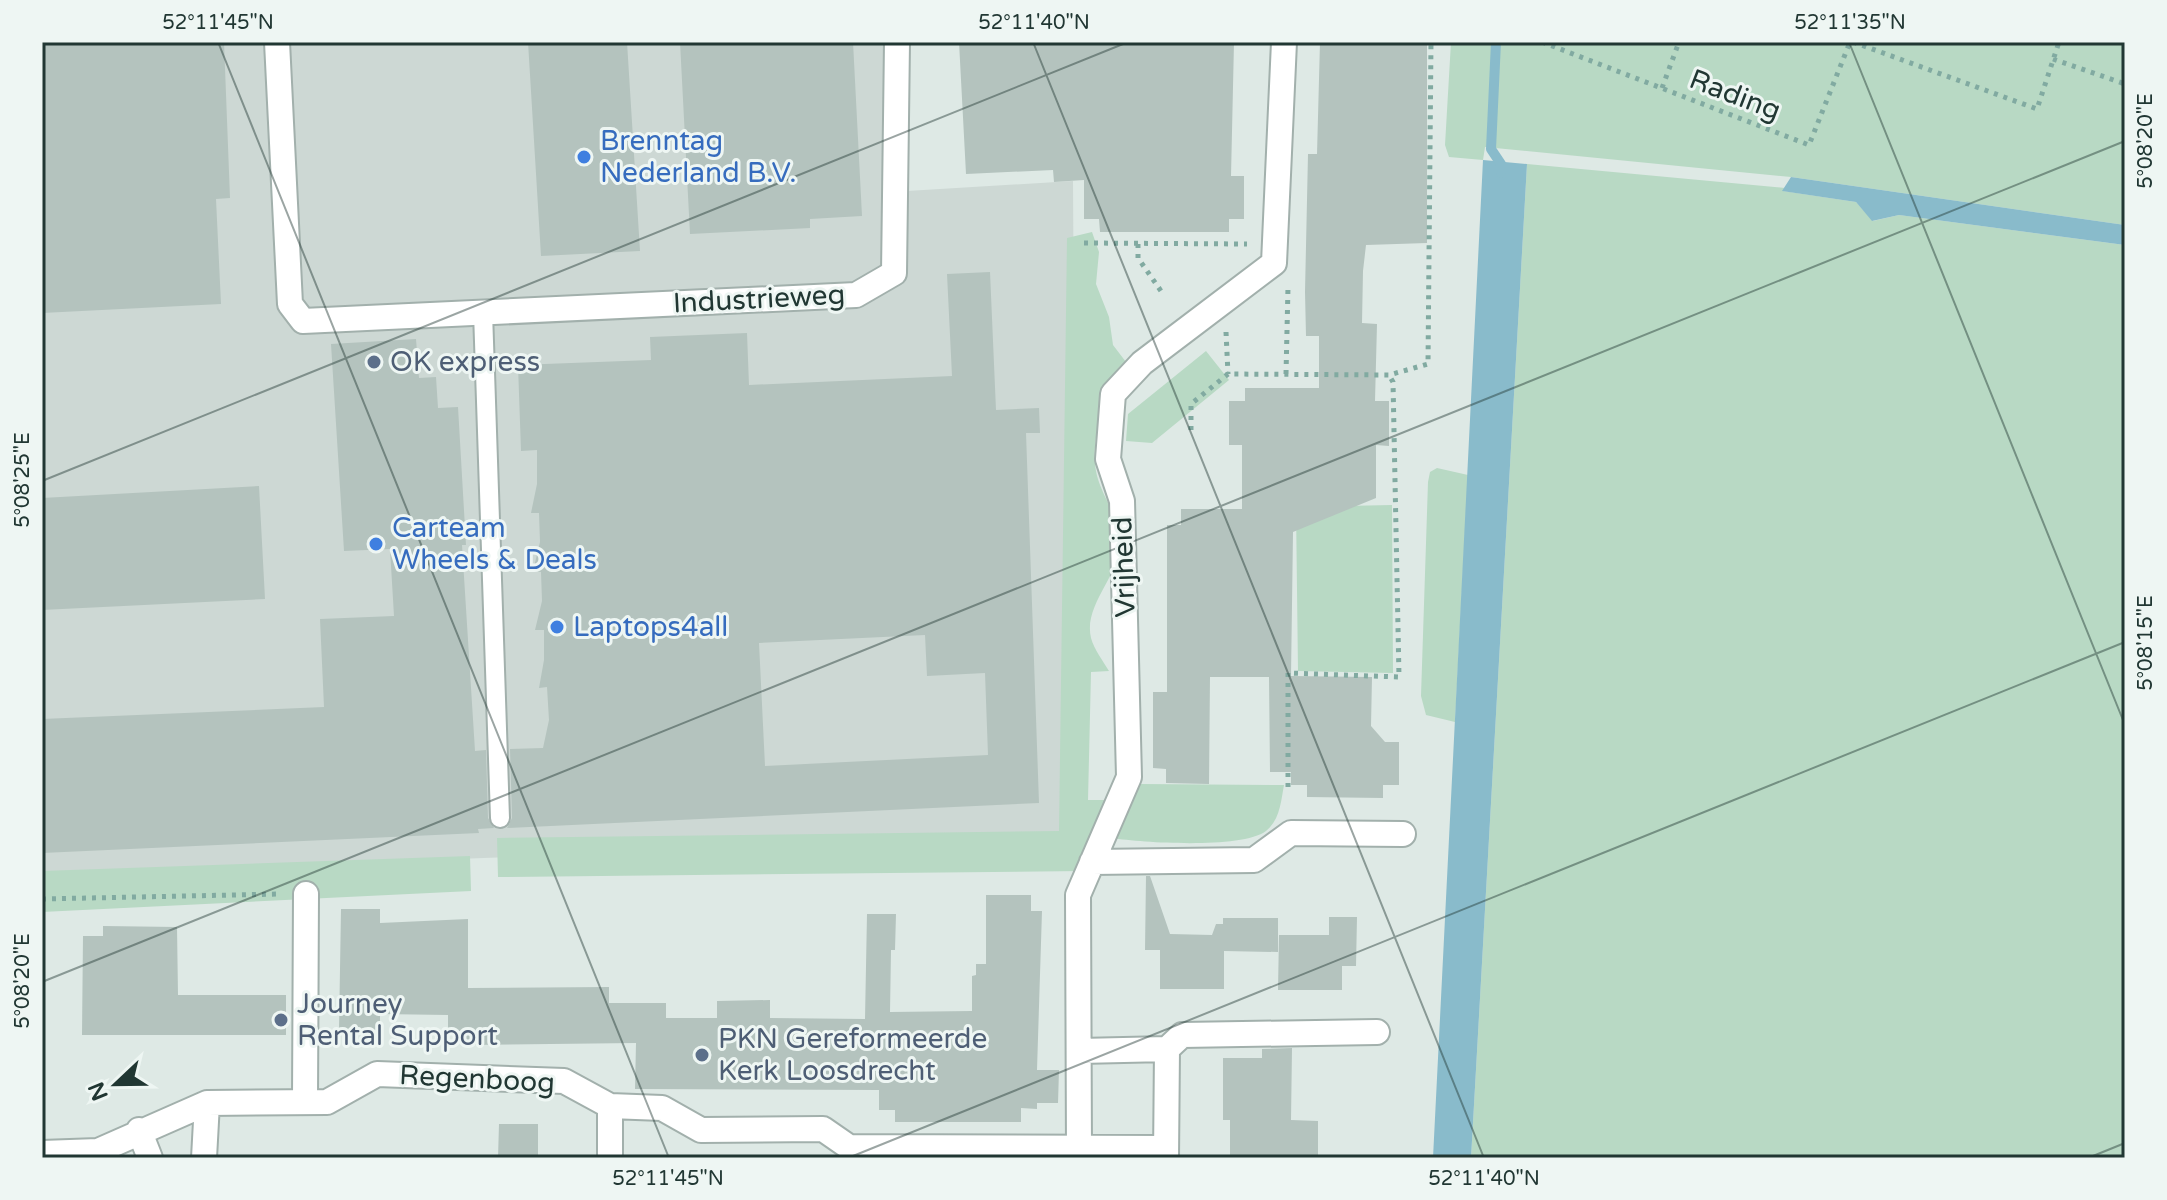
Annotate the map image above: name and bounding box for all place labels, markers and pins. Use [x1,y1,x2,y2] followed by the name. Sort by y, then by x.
[600,124,796,190] place label: Brenntag Nederland B.V.
[575,148,593,166] marker: Brenntag Nederland B.V.
[390,345,540,379] place label: OK express
[365,353,383,371] marker: OK express
[392,511,597,577] place label: Carteam Wheels & Deals
[367,535,385,553] marker: Carteam Wheels & Deals
[573,610,728,644] place label: Laptops4all
[548,618,566,636] marker: Laptops4all
[297,987,498,1053] place label: Journey Rental Support
[272,1011,290,1029] marker: Journey Rental Support
[718,1022,987,1088] place label: PKN Gereformeerde Kerk Loosdrecht
[693,1046,711,1064] marker: PKN Gereformeerde Kerk Loosdrecht

